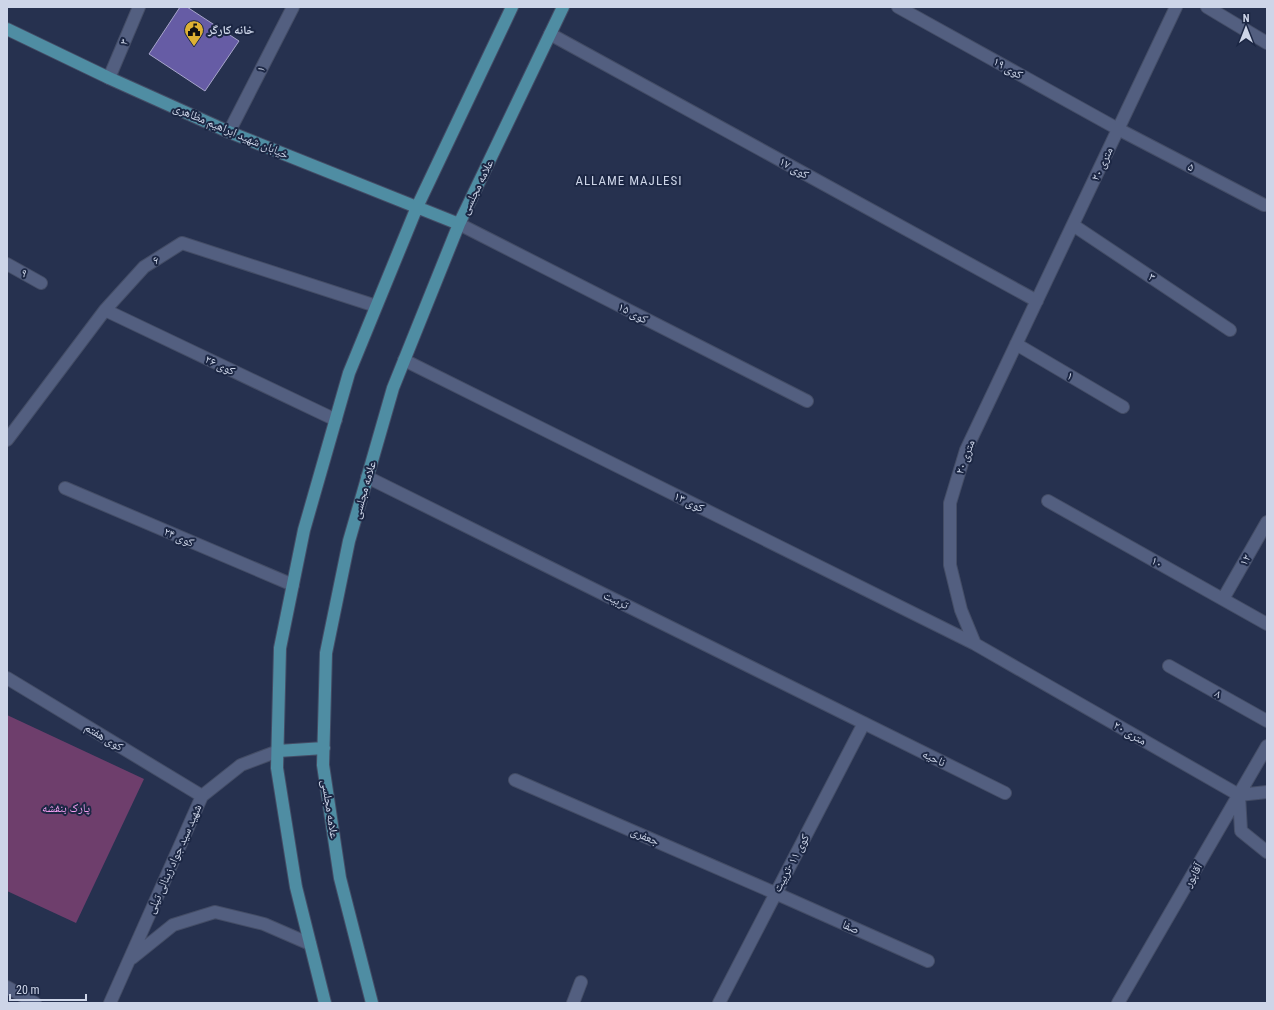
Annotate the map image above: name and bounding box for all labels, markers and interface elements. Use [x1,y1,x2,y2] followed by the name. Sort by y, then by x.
[1226,8,1266,48] north arrow
[1243,12,1250,25] text: N
[183,19,205,47] public building icon: خانه کارگر
[207,23,254,37] place label: خانه کارگر
[117,37,131,47] street label: ۳
[991,54,1025,82] street label: کوی ۱۹
[254,63,268,75] street label: ۱
[171,100,291,163] street label: خیابان شهید ابراهیم مظاهری
[1088,145,1116,183] street label: ۲۰ متری
[777,154,811,182] street label: کوی ۱۷
[458,157,496,217] street label: علامه مجلسی
[1185,160,1197,174] street label: ۵
[575,173,683,188] district label: ALLAME MAJLESI
[150,253,162,267] street label: ۶
[18,266,30,280] street label: ۹
[1146,270,1158,284] street label: ۳
[616,300,650,326] street label: کوی ۱۵
[203,352,237,378] street label: کوی ۲۶
[1064,369,1076,383] street label: ۱
[952,438,978,476] street label: ۲۰ متری
[349,459,379,521] street label: علامه مجلسی
[672,489,706,515] street label: کوی ۱۳
[162,524,196,550] street label: کوی ۲۴
[1236,552,1254,568] street label: ۱۲
[1149,553,1165,571] street label: ۱۰
[601,588,631,613] street label: تربیت
[1212,687,1224,702] street label: ۸
[1111,718,1149,748] street label: ۲۰ متری
[82,720,126,755] street label: کوی هفتم
[920,747,948,770] street label: ناحیه
[318,778,342,840] street label: علامه مجلسی
[42,801,90,815] park label: پارک بنفشه
[144,802,205,916] street label: شهید سید جواد زینالی تیلی
[629,824,662,849] street label: جعفری
[770,832,812,895] street label: کوی ۱۱ -تربیت
[1180,860,1206,890] street label: آقاپور
[840,917,862,937] street label: صفا
[10,976,86,1002] scale bar
[16,983,40,997] text: 20 m

